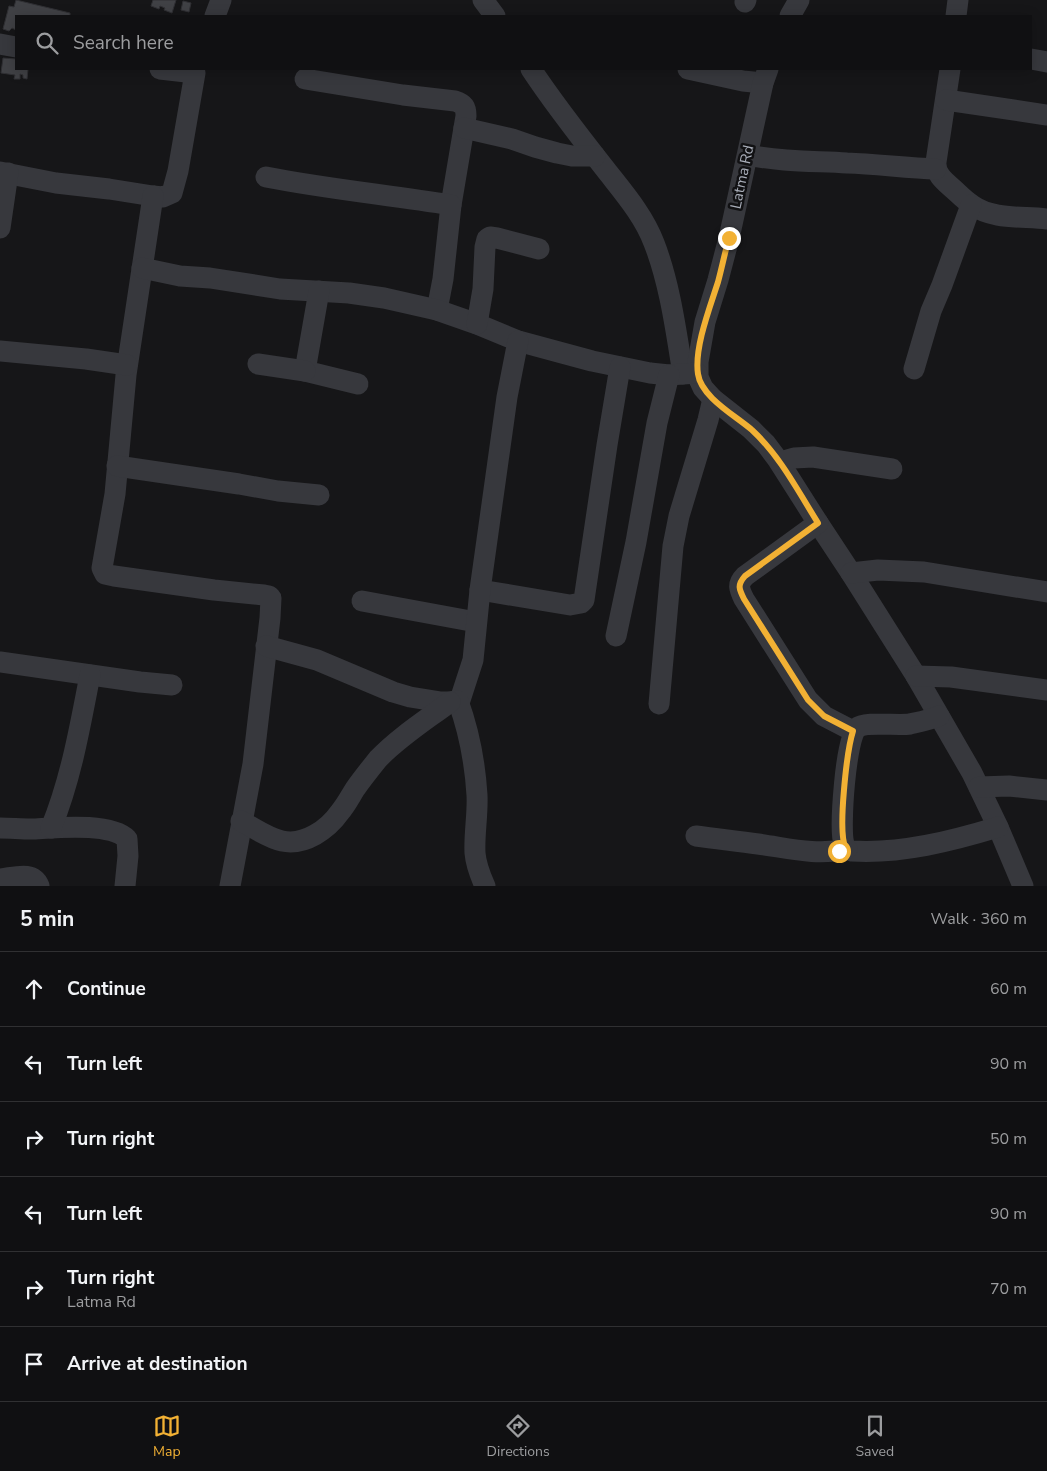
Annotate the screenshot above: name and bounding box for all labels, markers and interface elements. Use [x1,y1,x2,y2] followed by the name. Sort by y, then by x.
[15,15,1032,70] search box
[33,29,61,57] icon: search
[73,30,174,56] text: Search here
[726,143,758,211] street label: Latma Rd
[718,227,741,250] route end
[828,840,851,863] route start
[20,905,74,933] text: 5 min
[931,908,1027,930] text: Walk · 360 m
[20,975,48,1003] icon: ahead
[67,976,146,1002] text: Continue
[990,978,1027,1000] text: 60 m
[20,1050,48,1078] icon: left
[67,1051,142,1077] text: Turn left
[990,1053,1027,1075] text: 90 m
[20,1125,48,1153] icon: right
[67,1126,154,1152] text: Turn right
[990,1128,1027,1150] text: 50 m
[20,1200,48,1228] icon: left
[67,1201,142,1227] text: Turn left
[990,1203,1027,1225] text: 90 m
[67,1265,154,1291] text: Turn right
[20,1275,48,1303] icon: right
[990,1278,1027,1300] text: 70 m
[67,1291,136,1313] text: Latma Rd
[20,1350,48,1378] icon: arrive
[67,1351,248,1377] text: Arrive at destination
[153,1412,181,1461] tab: Map
[487,1412,550,1461] tab: Directions
[855,1412,894,1461] tab: Saved

